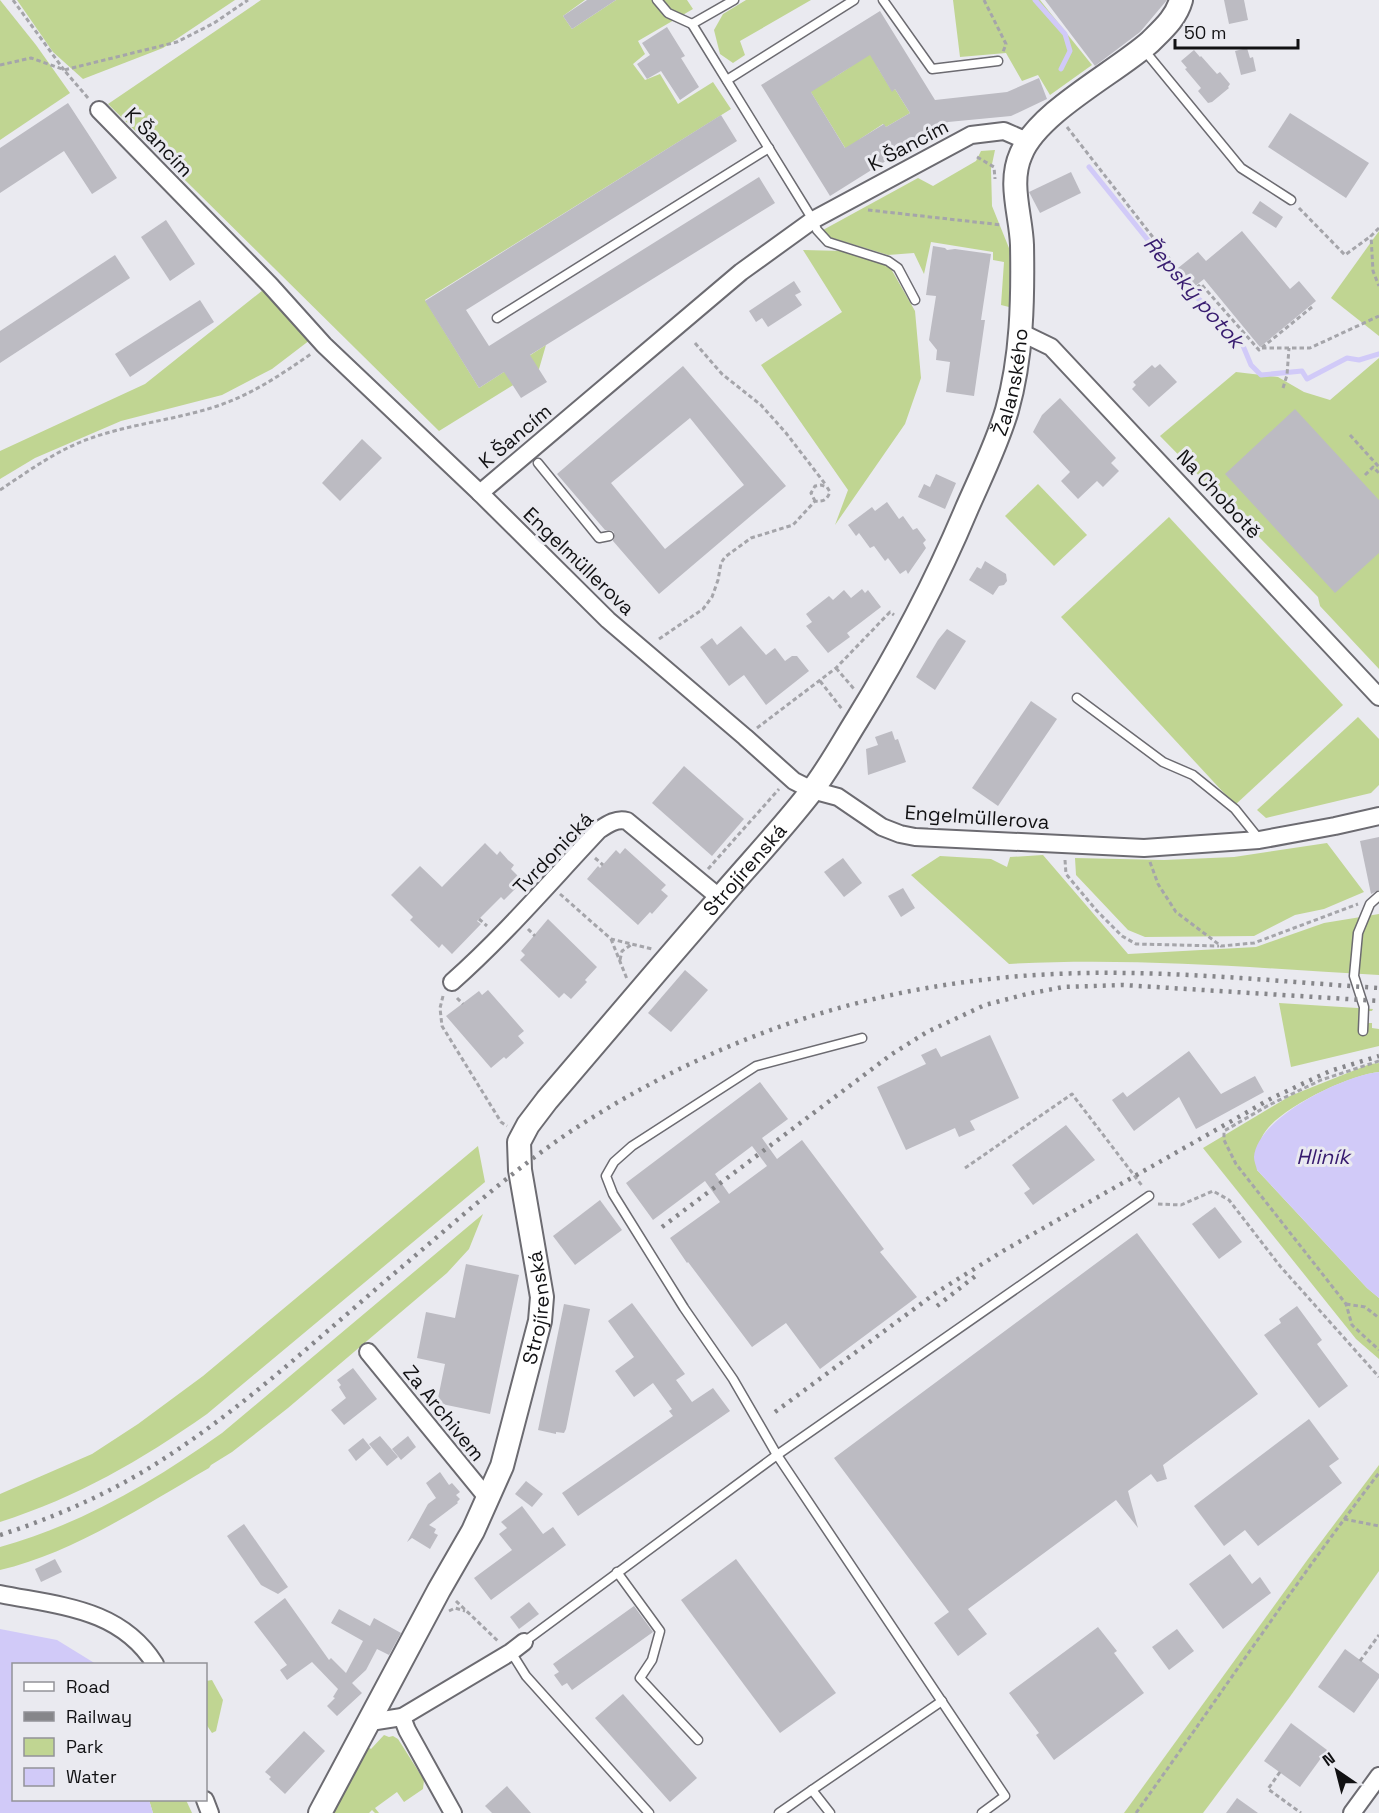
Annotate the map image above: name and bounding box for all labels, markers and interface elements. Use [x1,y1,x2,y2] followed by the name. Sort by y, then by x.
[1175,12,1298,50] scale bar
[1184,21,1226,44] text: 50 m
[119,102,199,182] street label: K Šancím
[863,113,953,177] street label: K Šancím
[1138,231,1252,356] water label: Řepský potok
[986,327,1033,439] street label: Žalanského
[473,398,557,474] street label: K Šancím
[1171,444,1267,544] street label: Na Chobotě
[518,501,640,621] street label: Engelmüllerova
[904,799,1050,835] street label: Engelmüllerova
[507,806,599,900] street label: Tvrdonická
[697,818,792,922] street label: Strojírenská
[1296,1143,1352,1170] water label: Hliník
[516,1249,555,1367] street label: Strojírenská
[397,1360,491,1466] street label: Za Archivem
[12,1663,207,1801] legend
[66,1675,110,1698] text: Road
[66,1705,132,1728] text: Railway
[66,1735,104,1758] text: Park
[1307,1741,1367,1801] north arrow
[1318,1747,1339,1771] text: N
[66,1765,117,1788] text: Water

